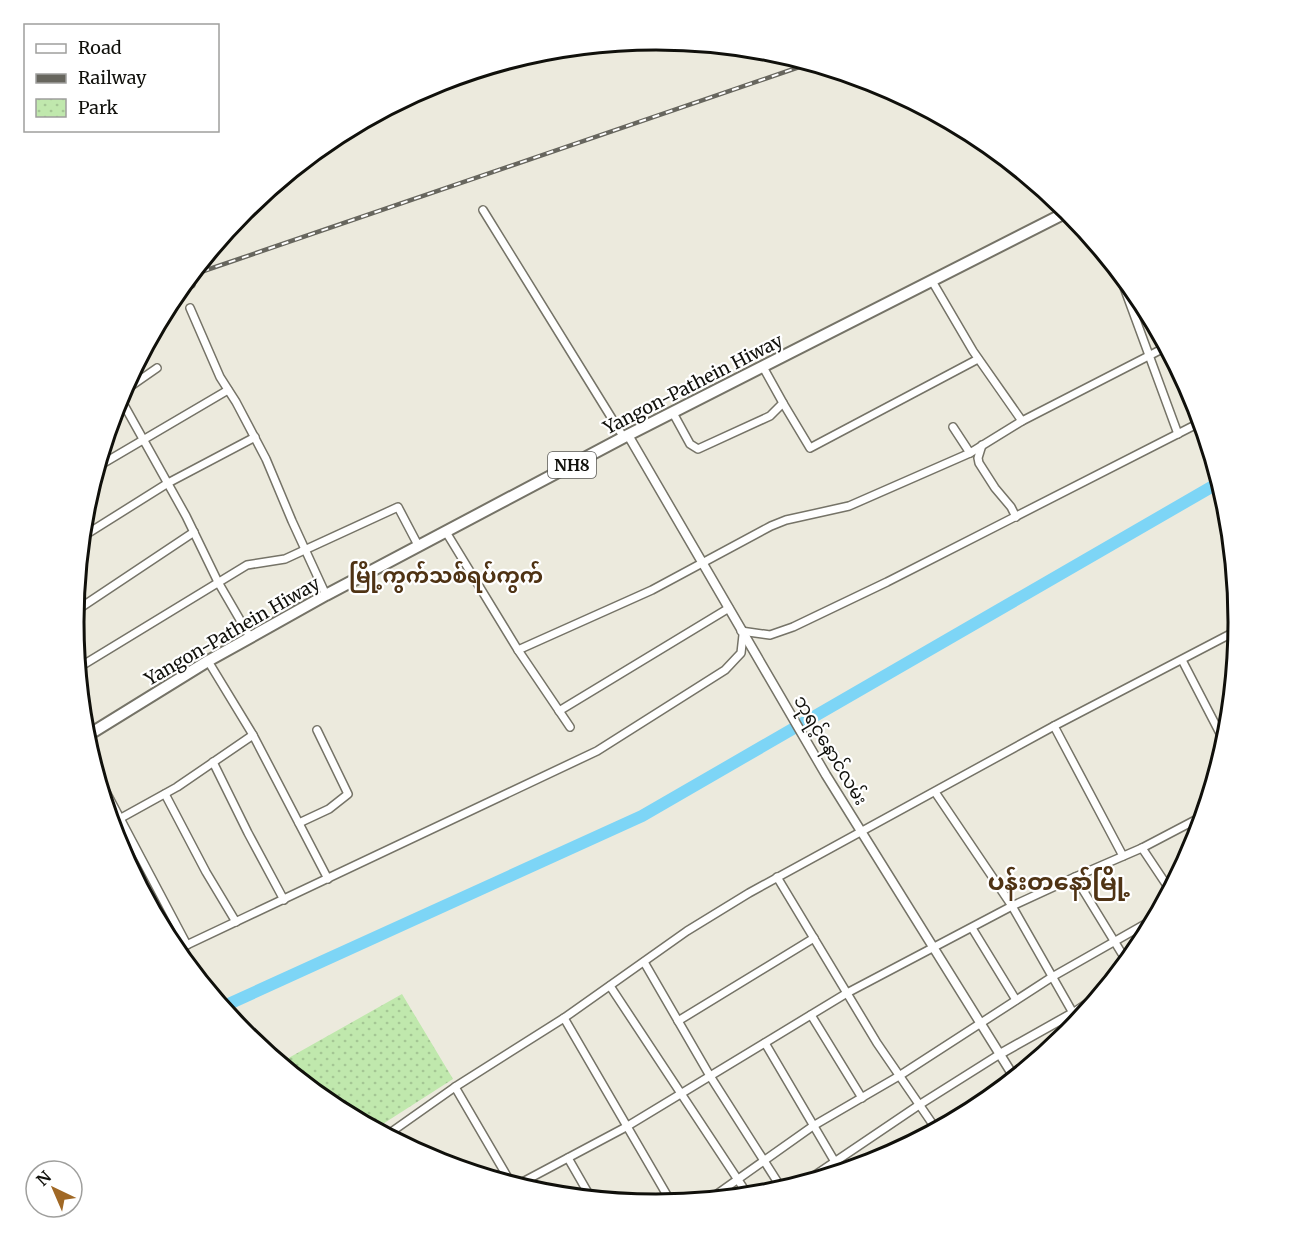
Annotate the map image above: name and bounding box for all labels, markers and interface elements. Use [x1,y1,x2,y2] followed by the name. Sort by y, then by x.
[24,24,219,132] legend
[78,36,122,59] text: Road
[78,66,147,89] text: Railway
[78,96,119,119] text: Park
[598,328,787,440] street label: Yangon-Pathein Hiway
[548,452,596,478] road number: NH8
[349,560,543,593] district label: မြို့ကွက်သစ်ရပ်ကွက်
[139,571,324,691] street label: Yangon-Pathein Hiway
[786,690,874,811] street label: ဘုရင့်နောင်လမ်း
[988,866,1131,901] district label: ပန်းတနော်မြို့
[24,1159,84,1219] north arrow
[32,1166,55,1190] text: N

